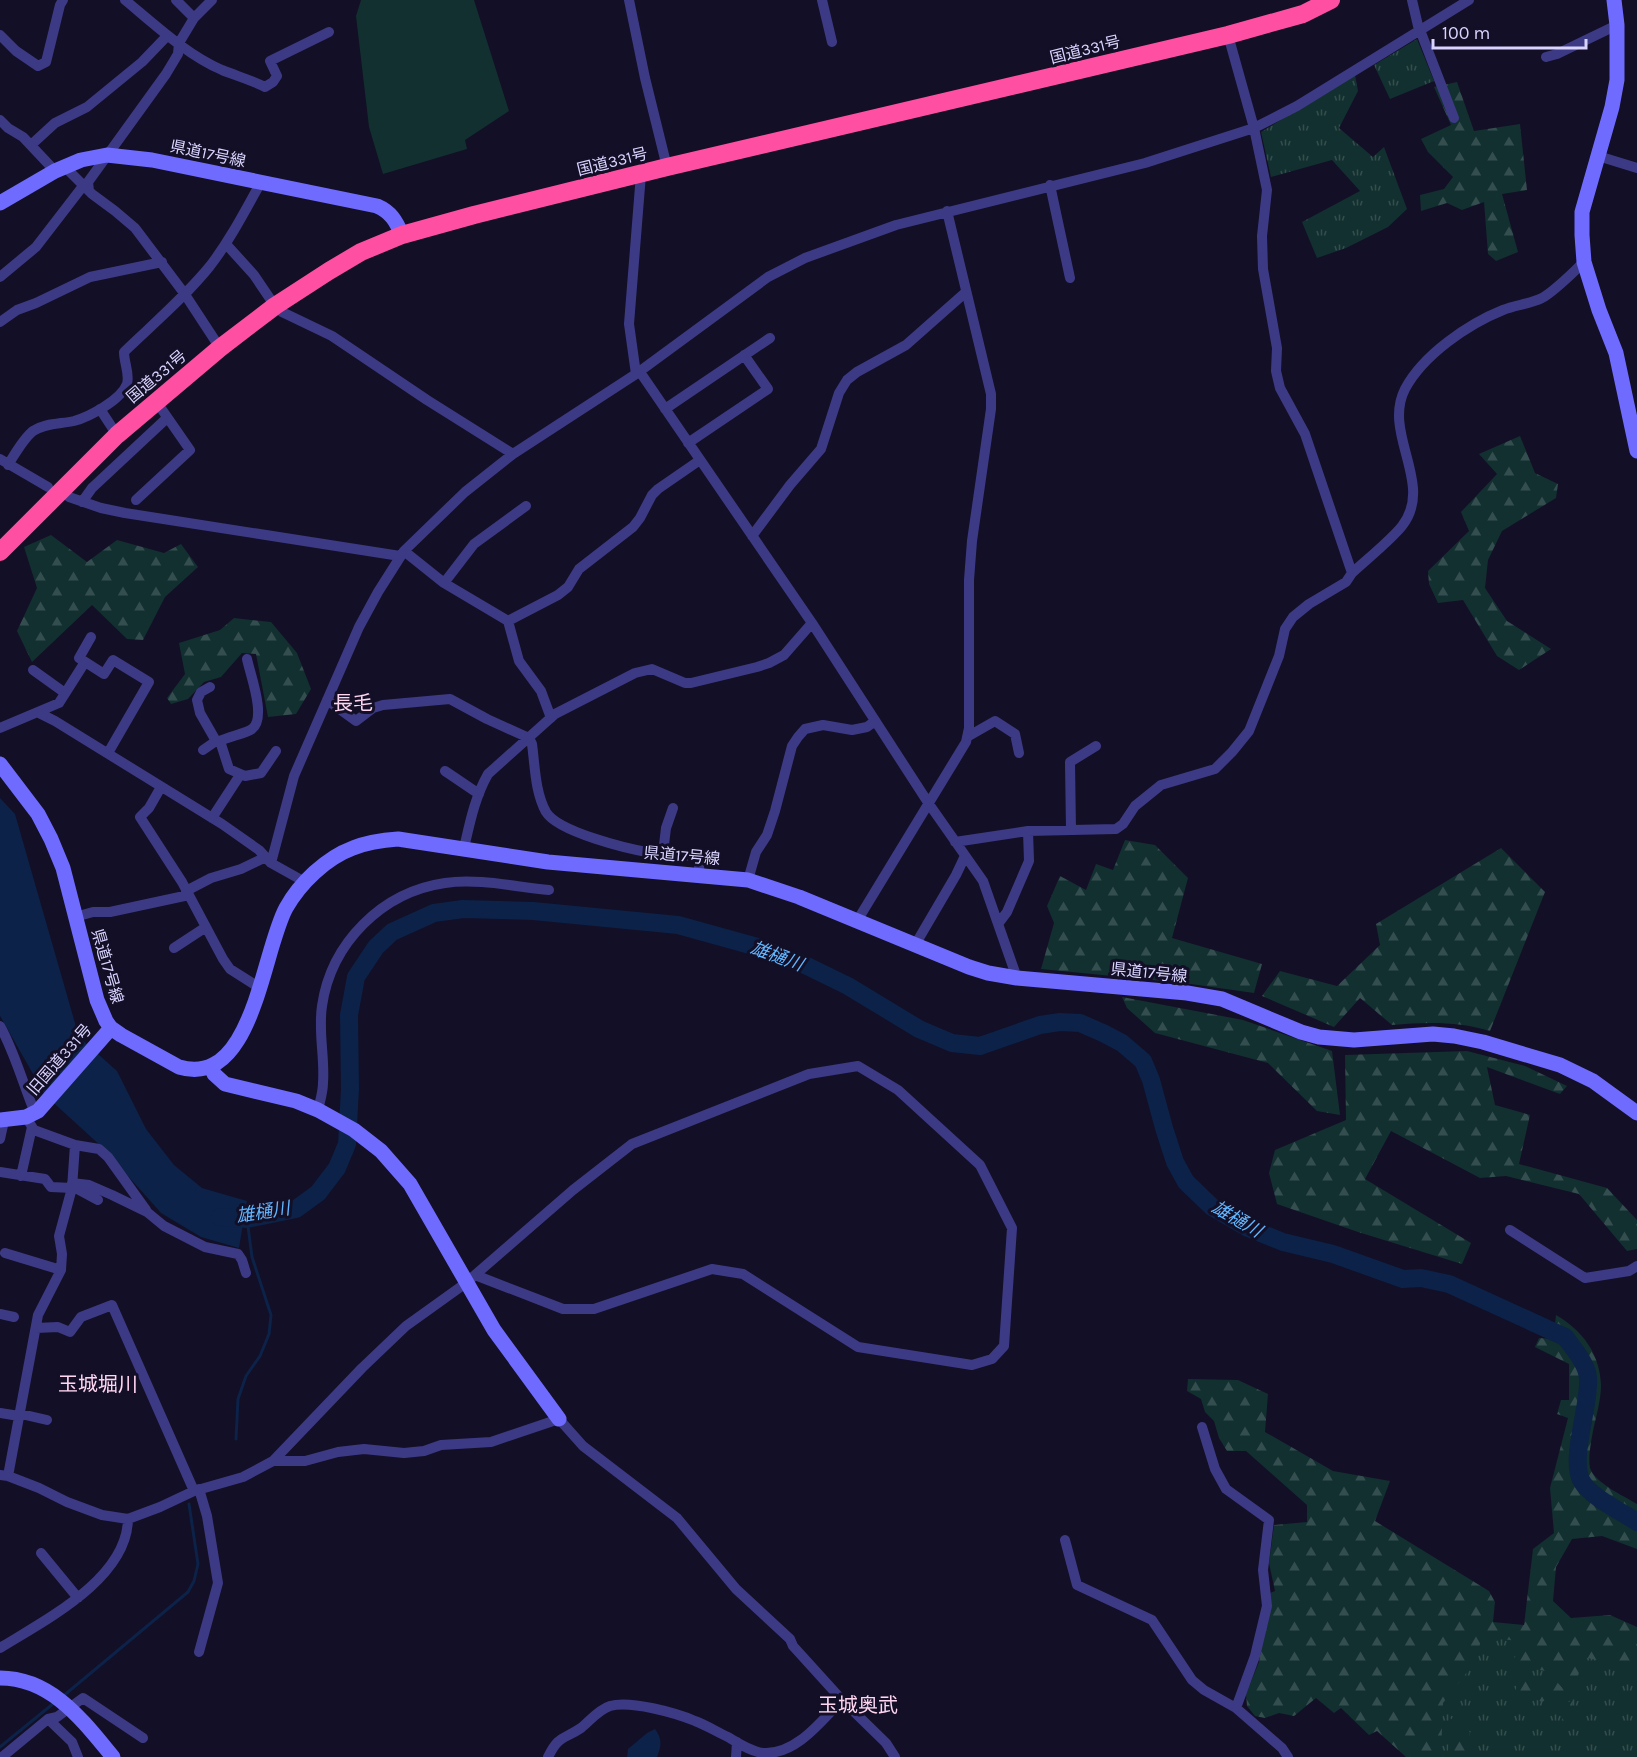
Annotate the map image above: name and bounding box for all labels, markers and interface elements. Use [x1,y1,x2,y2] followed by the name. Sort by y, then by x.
[1433,12,1586,50] scale bar
[1442,22,1490,44] text: 100 m
[1048,32,1122,67] street label: 国道331号
[168,136,247,171] street label: 県道17号線
[575,144,649,179] street label: 国道331号
[123,346,190,407] street label: 国道331号
[333,692,373,715] district label: 長毛
[643,843,721,868] street label: 県道17号線
[88,927,127,1006] street label: 県道17号線
[748,936,808,976] water label: 雄樋川
[1110,959,1188,986] street label: 県道17号線
[23,1020,95,1099] street label: 旧国道331号
[1208,1196,1268,1243] water label: 雄樋川
[235,1197,293,1227] water label: 雄樋川
[58,1373,138,1396] district label: 玉城堀川
[818,1694,898,1717] district label: 玉城奥武

